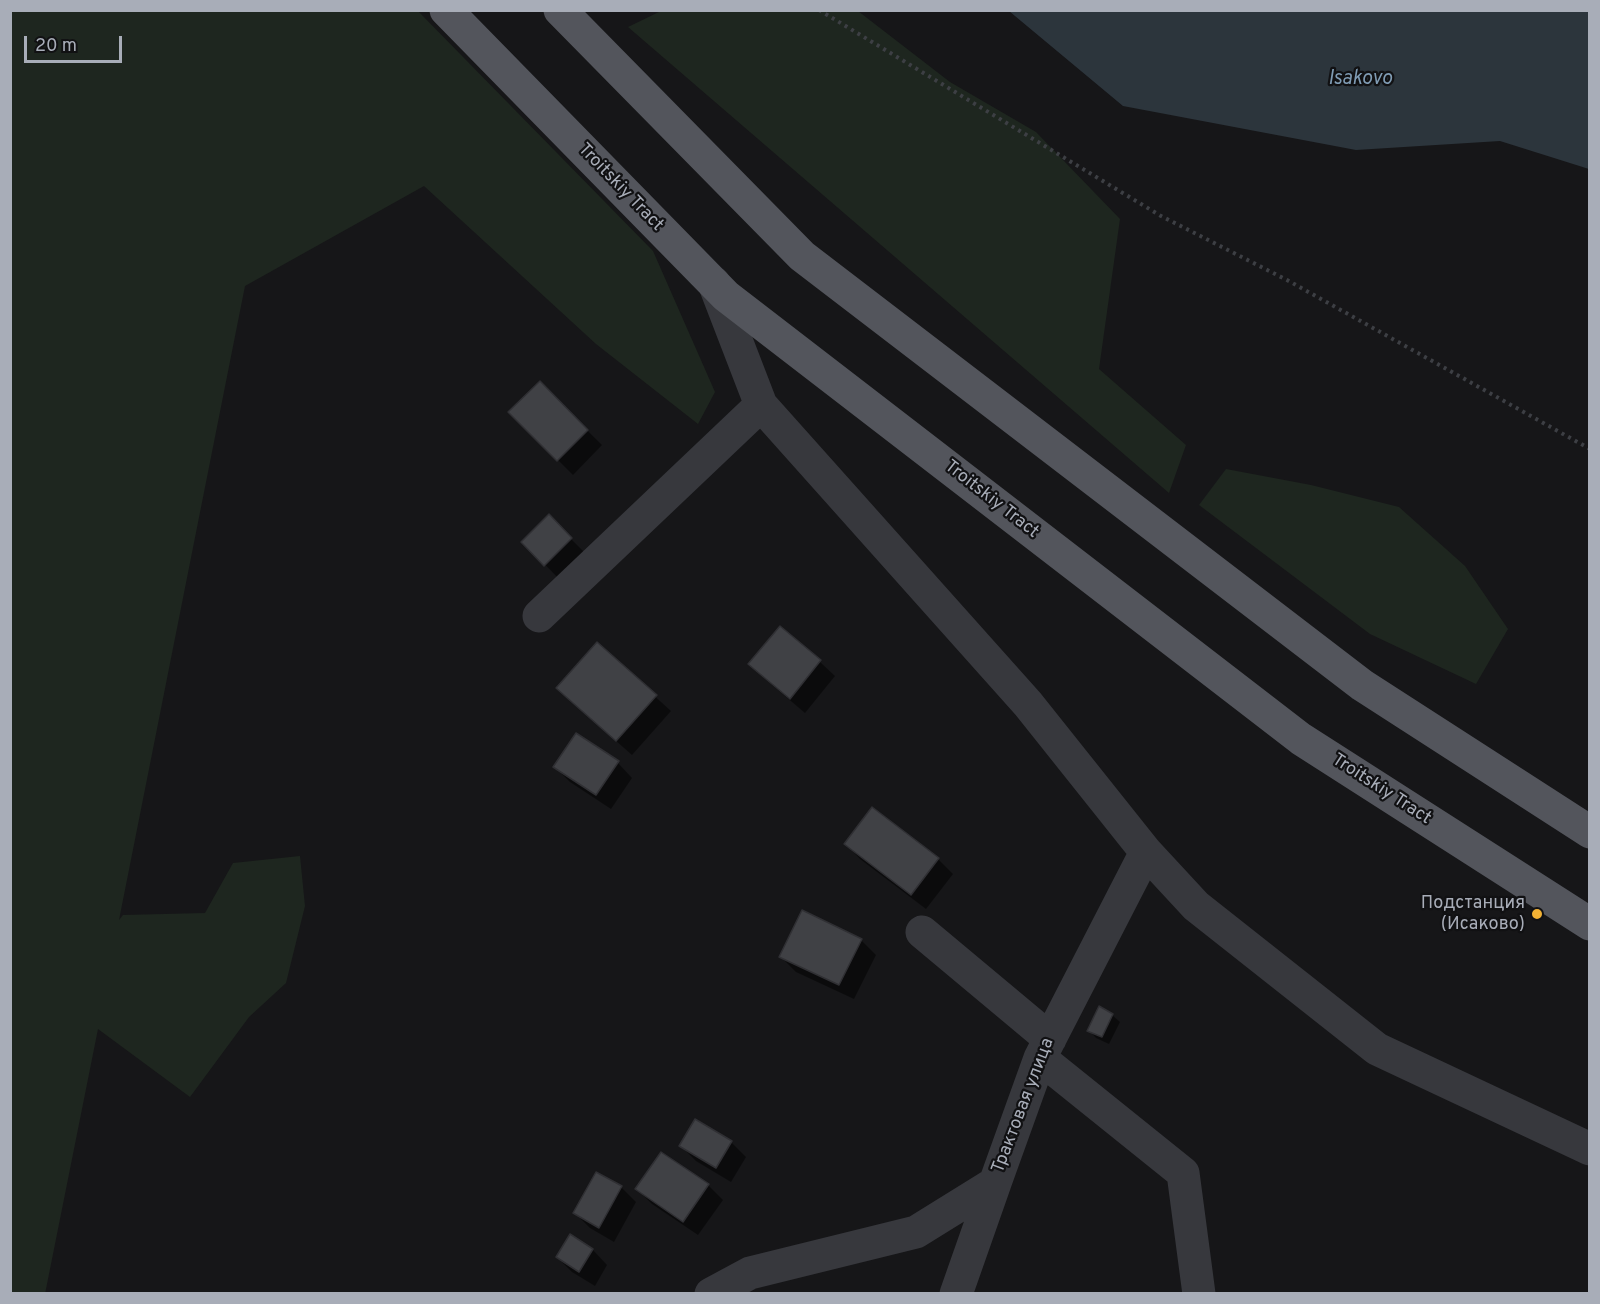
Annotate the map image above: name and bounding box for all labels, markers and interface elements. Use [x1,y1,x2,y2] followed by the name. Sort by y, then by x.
[27,24,124,62] scale bar
[35,35,77,58] text: 20 m
[1328,68,1392,92] water label: Isakovo
[573,140,667,236] street label: Troitskiy Tract
[939,456,1043,544] street label: Troitskiy Tract
[1327,750,1435,830] street label: Troitskiy Tract
[1421,893,1525,936] place label: Подстанция (Исаково)
[1530,907,1544,921] marker: Подстанция (Исаково)
[988,1035,1060,1177] street label: Трактовая улица

